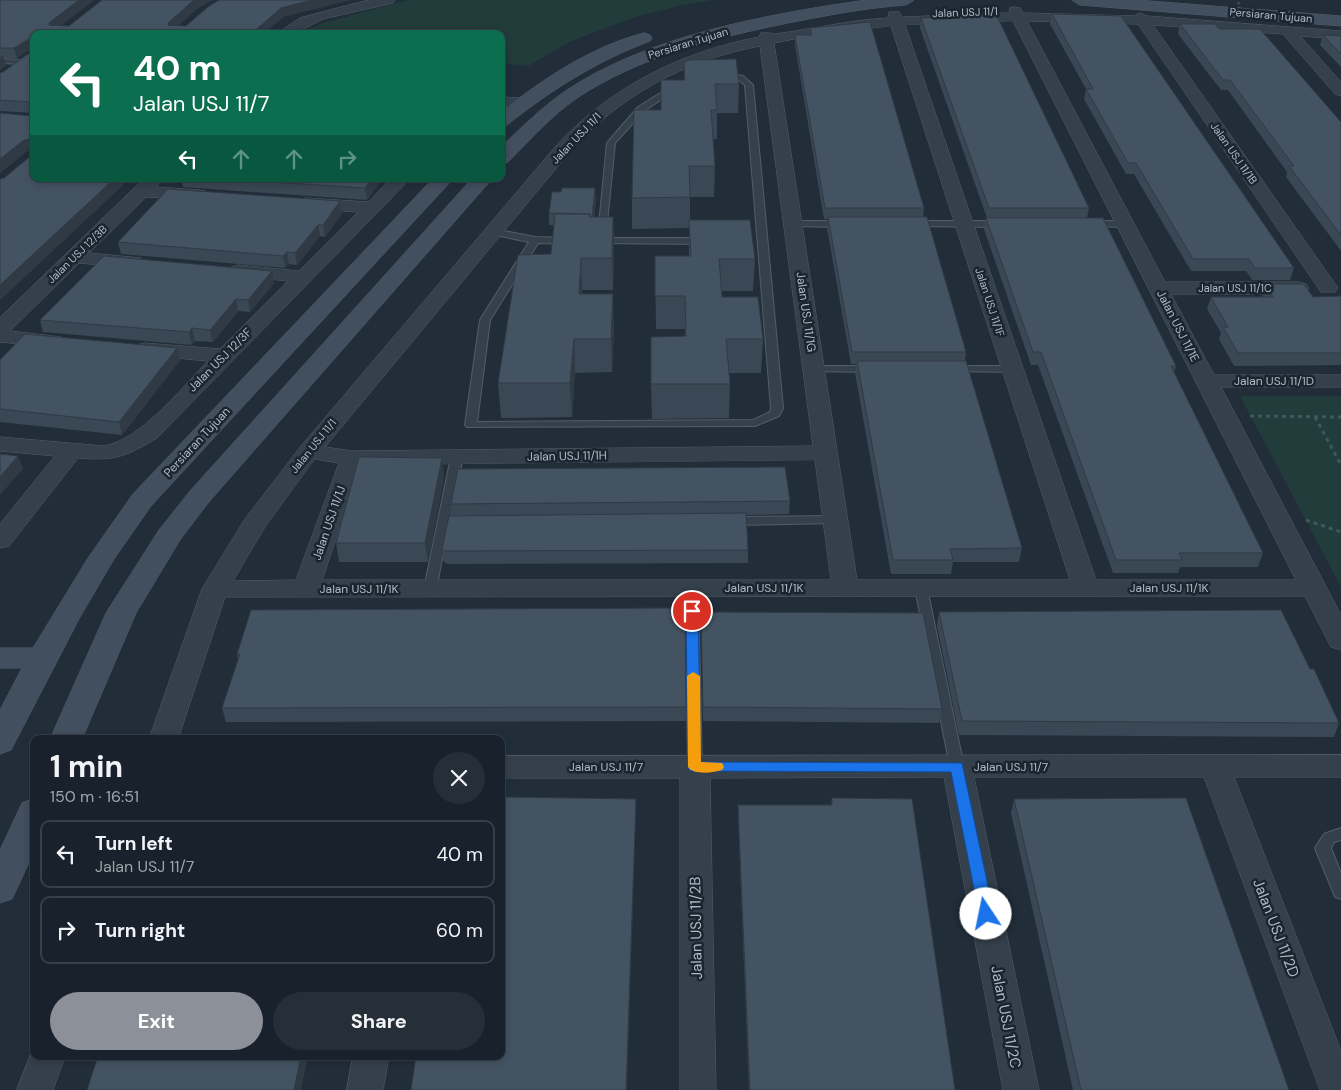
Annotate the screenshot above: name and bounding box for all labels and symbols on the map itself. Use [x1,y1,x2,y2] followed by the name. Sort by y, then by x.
[932,4,998,20] street label: Jalan USJ 11/1
[1229,4,1313,26] street label: Persiaran Tujuan
[646,24,730,62] street label: Persiaran Tujuan
[548,109,604,167] street label: Jalan USJ 11/1
[1207,119,1261,187] street label: Jalan USJ 11/1B
[44,222,110,286] street label: Jalan USJ 12/3B
[972,266,1008,338] street label: Jalan USJ 11/1F
[792,271,820,353] street label: Jalan USJ 11/1G
[1198,281,1272,295] street label: Jalan USJ 11/1C
[1153,287,1203,365] street label: Jalan USJ 11/1E
[185,324,256,395] street label: Jalan USJ 12/3F
[1234,373,1314,389] street label: Jalan USJ 11/1D
[160,403,234,481] street label: Persiaran Tujuan
[287,416,339,476] street label: Jalan USJ 11/1
[527,447,607,465] street label: Jalan USJ 11/1H
[309,484,349,562] street label: Jalan USJ 11/1J
[725,580,803,596] street label: Jalan USJ 11/1K
[1130,580,1208,596] street label: Jalan USJ 11/1K
[320,581,398,597] street label: Jalan USJ 11/1K
[671,590,713,632] pin
[569,759,643,775] street label: Jalan USJ 11/7
[974,759,1048,775] street label: Jalan USJ 11/7
[685,876,707,980] street label: Jalan USJ 11/2B
[1248,876,1304,980] street label: Jalan USJ 11/2D
[959,887,1011,939] position arrow
[986,964,1026,1070] street label: Jalan USJ 11/2C

